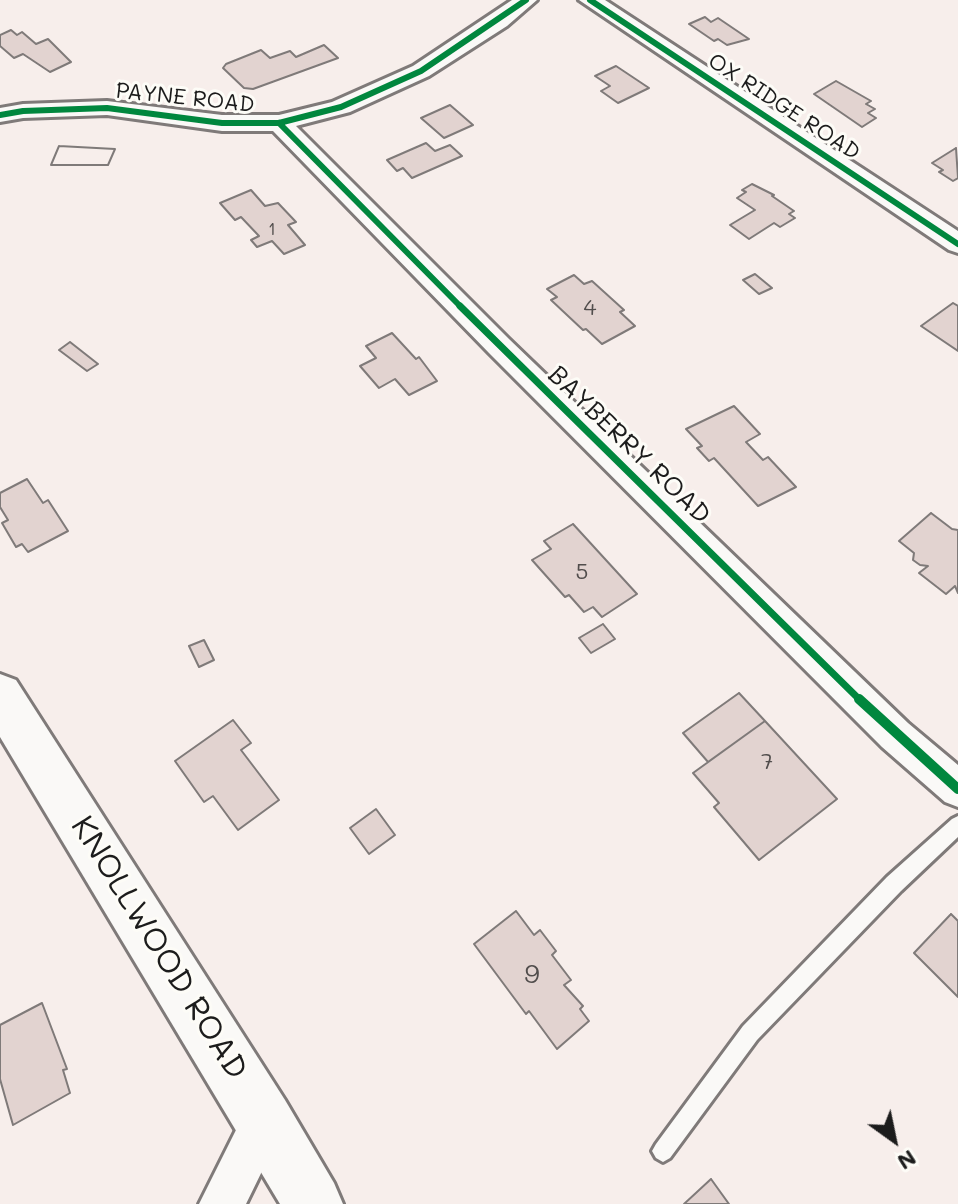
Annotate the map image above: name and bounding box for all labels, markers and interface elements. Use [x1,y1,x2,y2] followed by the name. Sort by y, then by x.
[703,48,865,166] street label: OX RIDGE ROAD
[114,78,256,118] street label: PAYNE ROAD
[268,218,276,240] house number: 1
[584,295,596,321] house number: 4
[541,359,717,531] street label: BAYBERRY ROAD
[576,559,588,585] house number: 5
[761,749,773,775] house number: 7
[62,809,256,1087] street label: KNOLLWOOD ROAD
[524,959,540,991] house number: 9
[854,1100,934,1180] north arrow
[892,1144,922,1177] text: N

